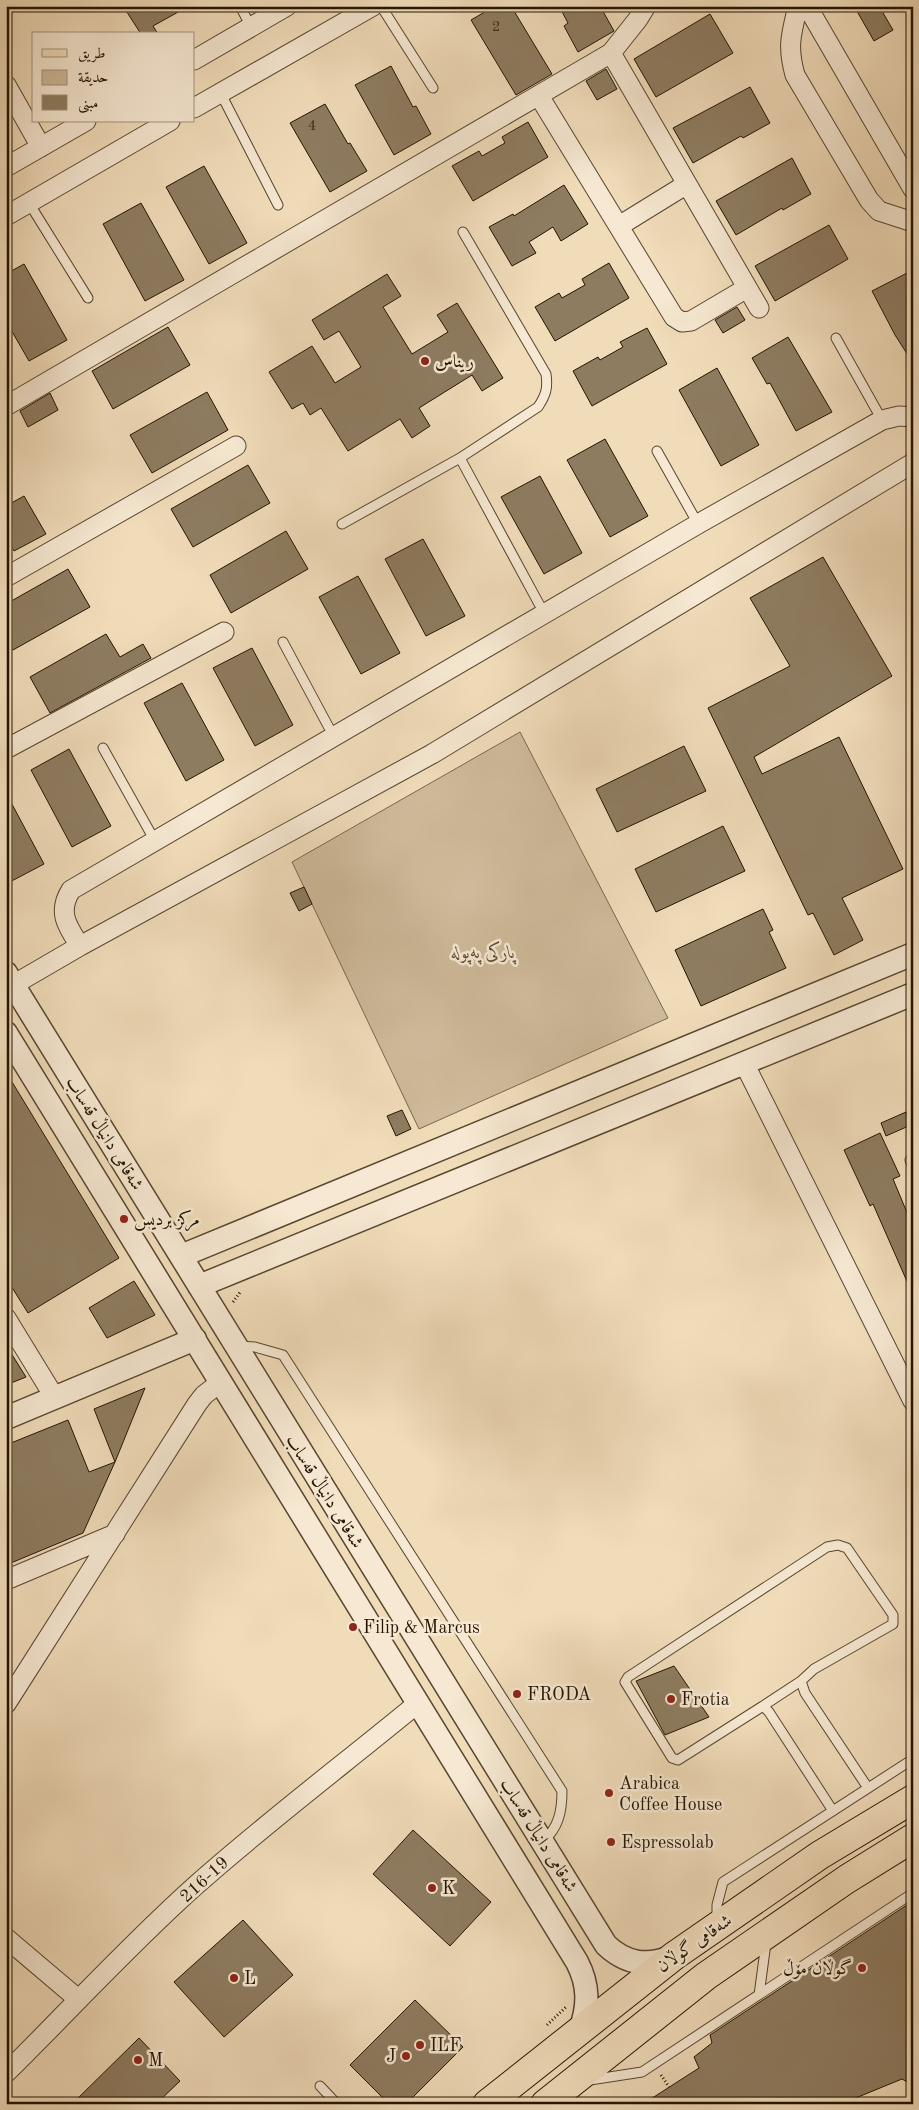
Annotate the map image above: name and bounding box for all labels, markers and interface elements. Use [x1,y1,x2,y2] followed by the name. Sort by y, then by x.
[492,20,500,35] house number: 2
[32,32,195,122] legend
[78,47,105,63] text: طريق
[78,71,108,86] text: حديقة
[78,97,98,114] text: مبنى
[308,119,316,134] house number: 4
[435,353,474,373] place label: ريناس
[419,355,431,367] marker: ريناس
[451,940,517,965] park label: پارکی پەپولە
[61,1073,148,1194] street label: شەقامی دانیاڵ قەساب
[134,1209,200,1232] place label: مرکز بردیس
[118,1213,130,1225] marker: مرکز بردیس
[281,1431,368,1552] street label: شەقامی دانیاڵ قەساب
[363,1619,480,1637] place label: Filip & Marcus
[347,1621,359,1633] marker: Filip & Marcus
[527,1686,592,1704] place label: FRODA
[511,1688,523,1700] marker: FRODA
[681,1691,730,1709] place label: Frotia
[665,1693,677,1705] marker: Frotia
[495,1775,582,1896] street label: شەقامی دانیاڵ قەساب
[619,1775,722,1814] place label: Arabica Coffee House
[603,1787,615,1799] marker: Arabica Coffee House
[621,1834,714,1852] place label: Espressolab
[605,1836,617,1848] marker: Espressolab
[177,1853,233,1906] street label: 216-19
[442,1880,456,1898] place label: K
[426,1882,438,1894] marker: K
[653,1910,736,1977] street label: شەقامی گوڵان
[783,1958,852,1979] place label: گوڵان مۆڵ
[856,1962,868,1974] marker: گوڵان مۆڵ
[244,1970,256,1988] place label: L
[228,1972,240,1984] marker: L
[430,2037,461,2055] place label: ILF
[414,2039,426,2051] marker: ILF
[386,2048,396,2066] place label: J
[400,2050,412,2062] marker: J
[148,2052,163,2070] place label: M
[132,2054,144,2066] marker: M

